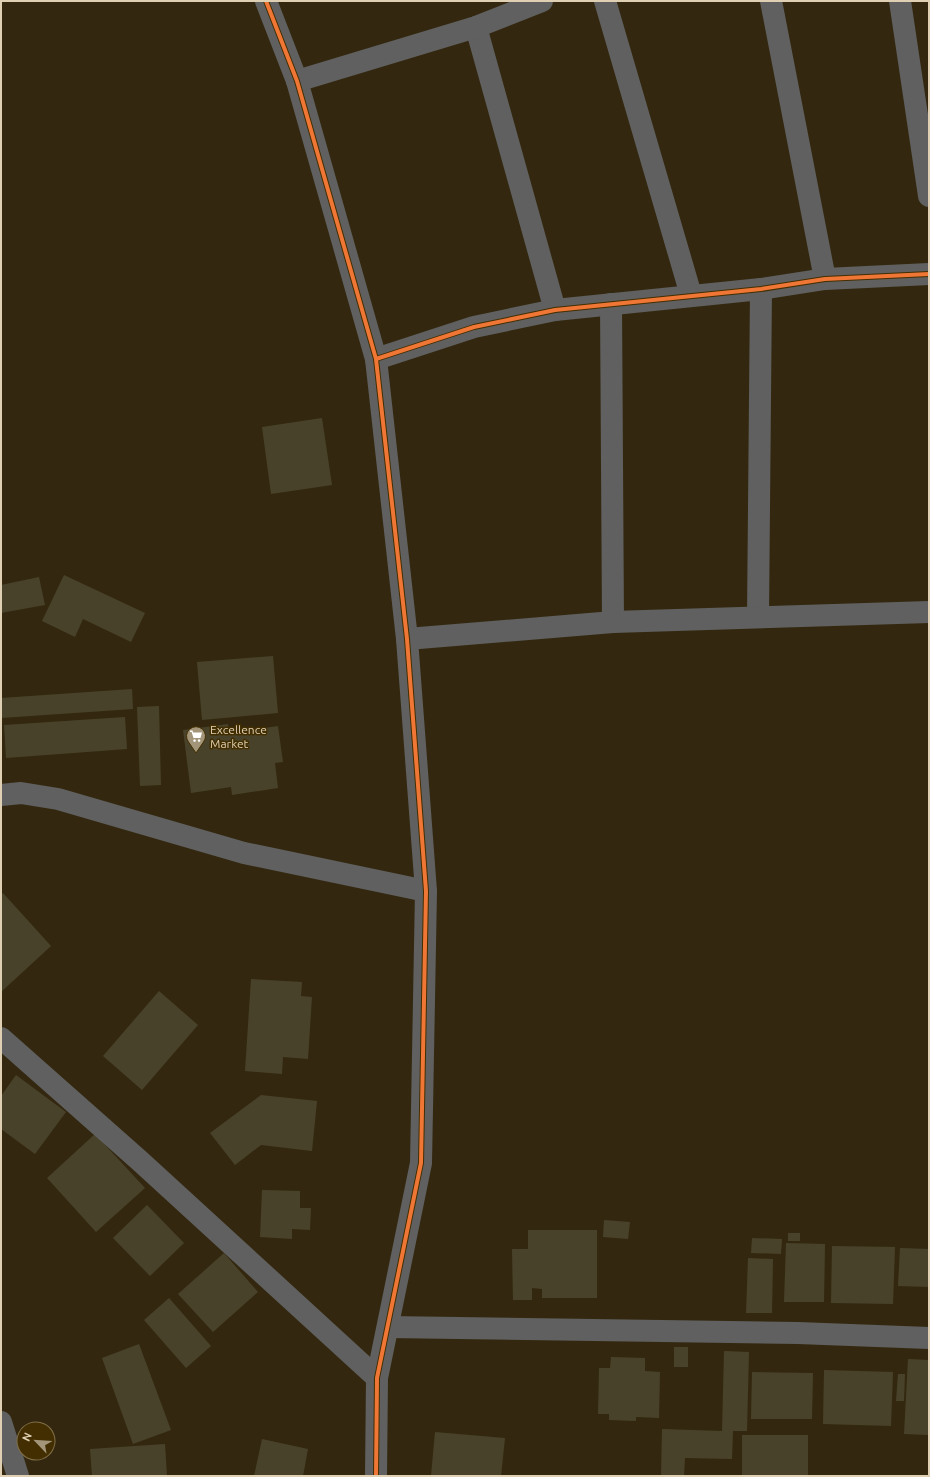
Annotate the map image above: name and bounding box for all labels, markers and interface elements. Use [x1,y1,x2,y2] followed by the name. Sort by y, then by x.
[210,723,267,750] place label: Excellence Market
[185,725,207,753] supermarket icon: Excellence Market
[16,1421,56,1461] north arrow
[20,1431,34,1443] text: N

